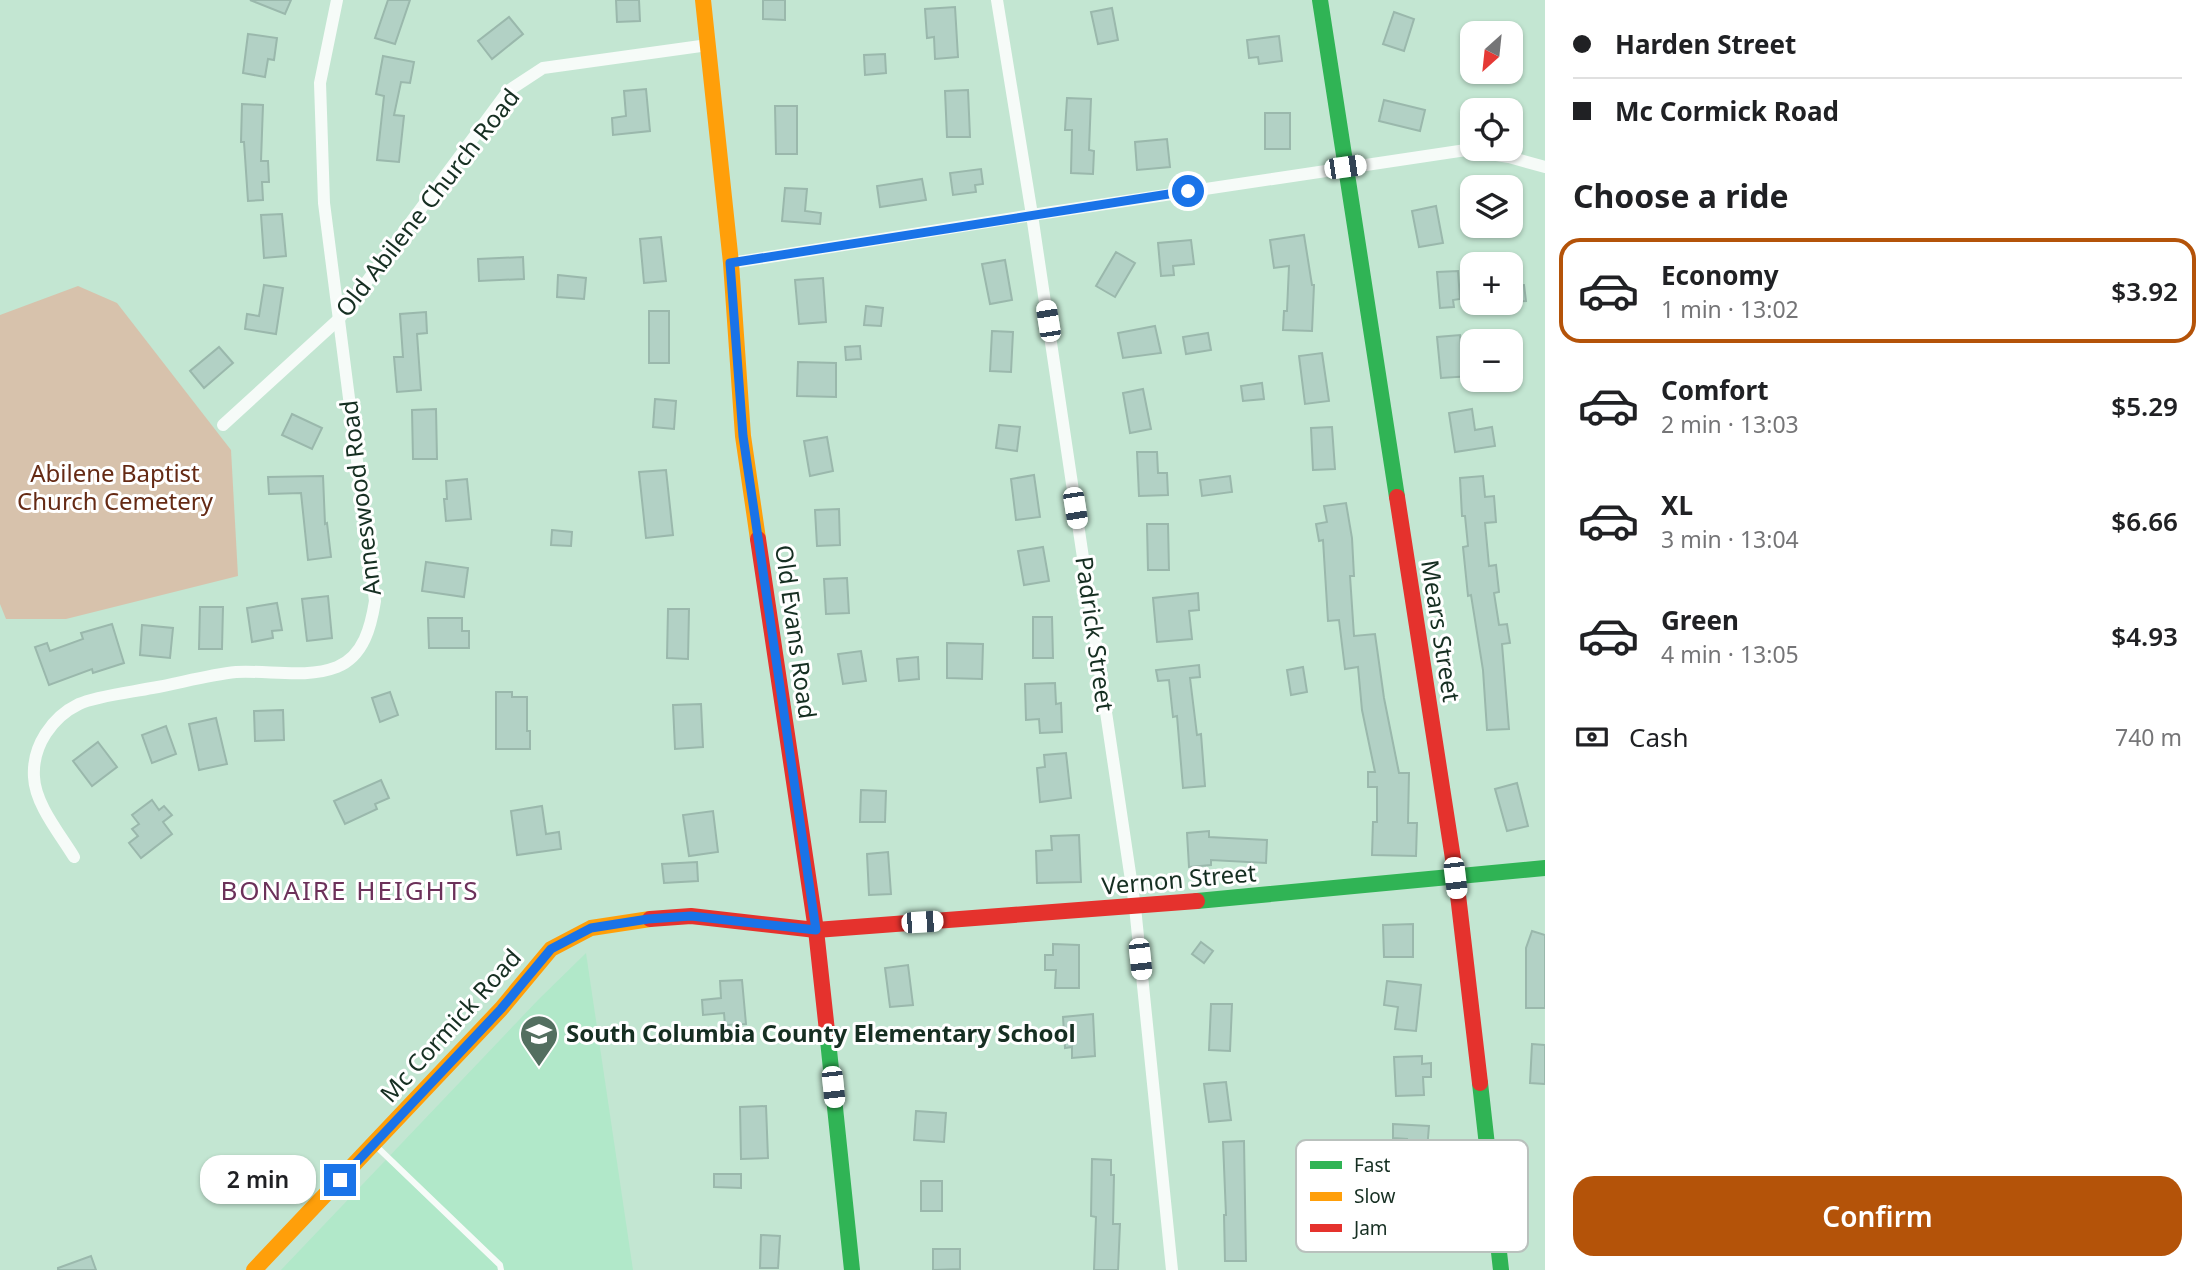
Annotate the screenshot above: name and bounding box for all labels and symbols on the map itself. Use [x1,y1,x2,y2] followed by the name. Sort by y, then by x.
[1460,21,1522,84] north arrow
[327,81,526,323] street label: Old Abilene Church Road
[1323,154,1368,180] car
[1172,175,1204,207] route start
[1035,299,1062,343] car
[331,399,388,598] street label: Anneswood Road
[17,456,214,517] park label: Abilene Baptist Church Cemetery
[1062,486,1089,530] car
[768,543,825,721] street label: Old Evans Road
[1068,554,1123,714] street label: Padrick Street
[1414,557,1469,705] street label: Mears Street
[1100,855,1258,902] street label: Vernon Street
[1443,856,1468,900] car
[220,872,480,908] district label: BONAIRE HEIGHTS
[901,910,944,934] car
[1128,937,1153,981] car
[372,941,528,1109] street label: Mc Cormick Road
[518,1013,560,1068] school or university icon: South Columbia County Elementary School
[566,1016,1076,1049] place label: South Columbia County Elementary School
[821,1065,846,1109] car
[1296,1140,1528,1252] legend
[1354,1152,1391,1178] text: Fast
[200,1156,316,1204] callout: 2 min
[324,1164,356,1196] route end
[1354,1183,1395,1209] text: Slow
[1352,1215,1388,1241] text: Jam

